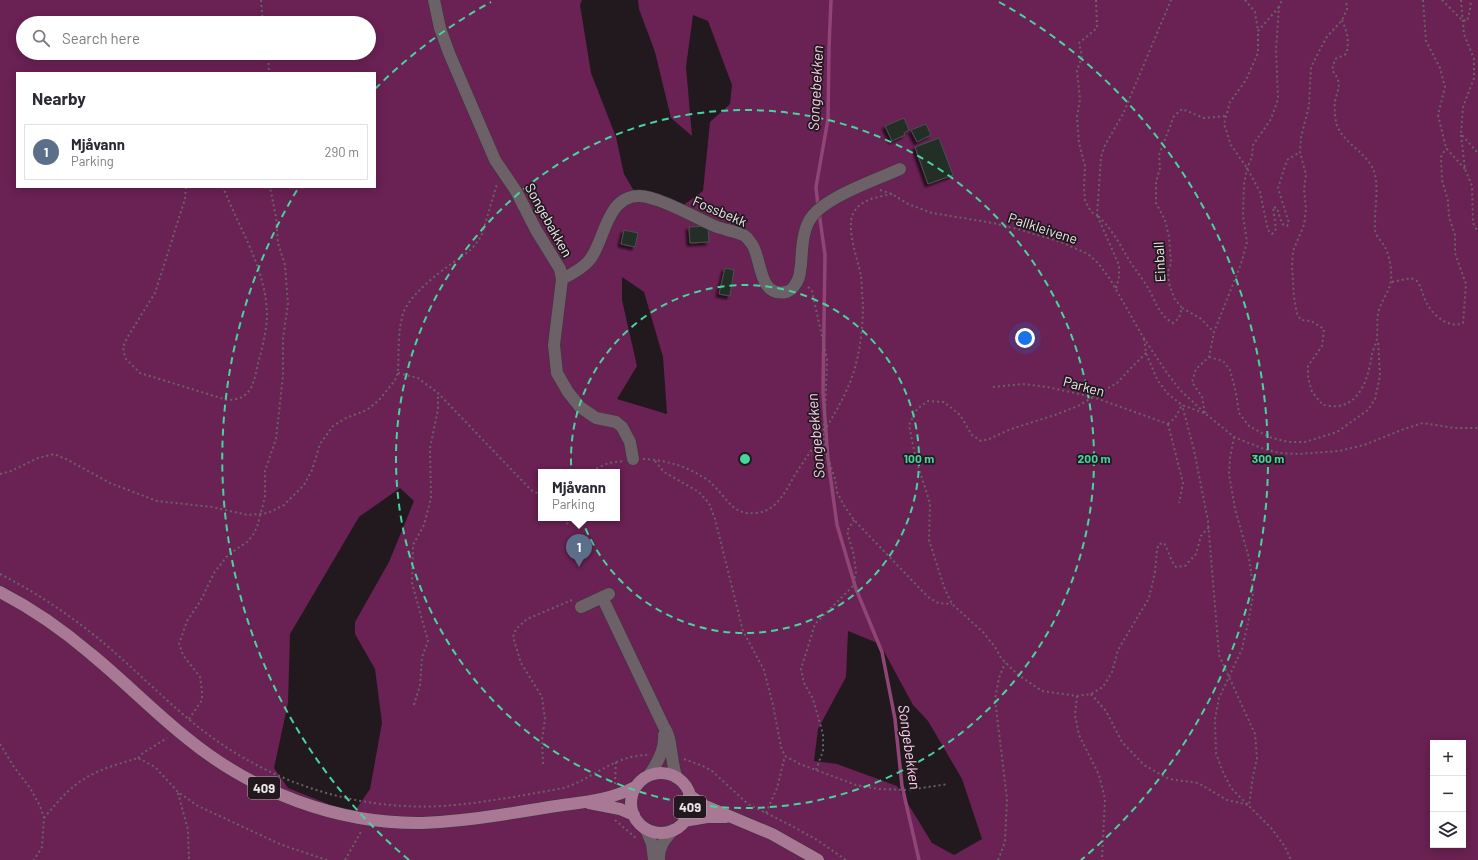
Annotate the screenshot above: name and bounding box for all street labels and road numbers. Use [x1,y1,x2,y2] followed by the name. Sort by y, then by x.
[522,180,576,260] street label: Songebakken
[690,192,750,230] street label: Fossbekk
[1006,209,1080,247] street label: Pallkleivene
[1149,241,1169,283] street label: Einball
[1061,372,1107,400] street label: Parken
[248,777,280,799] road number: 409
[674,796,706,818] road number: 409

